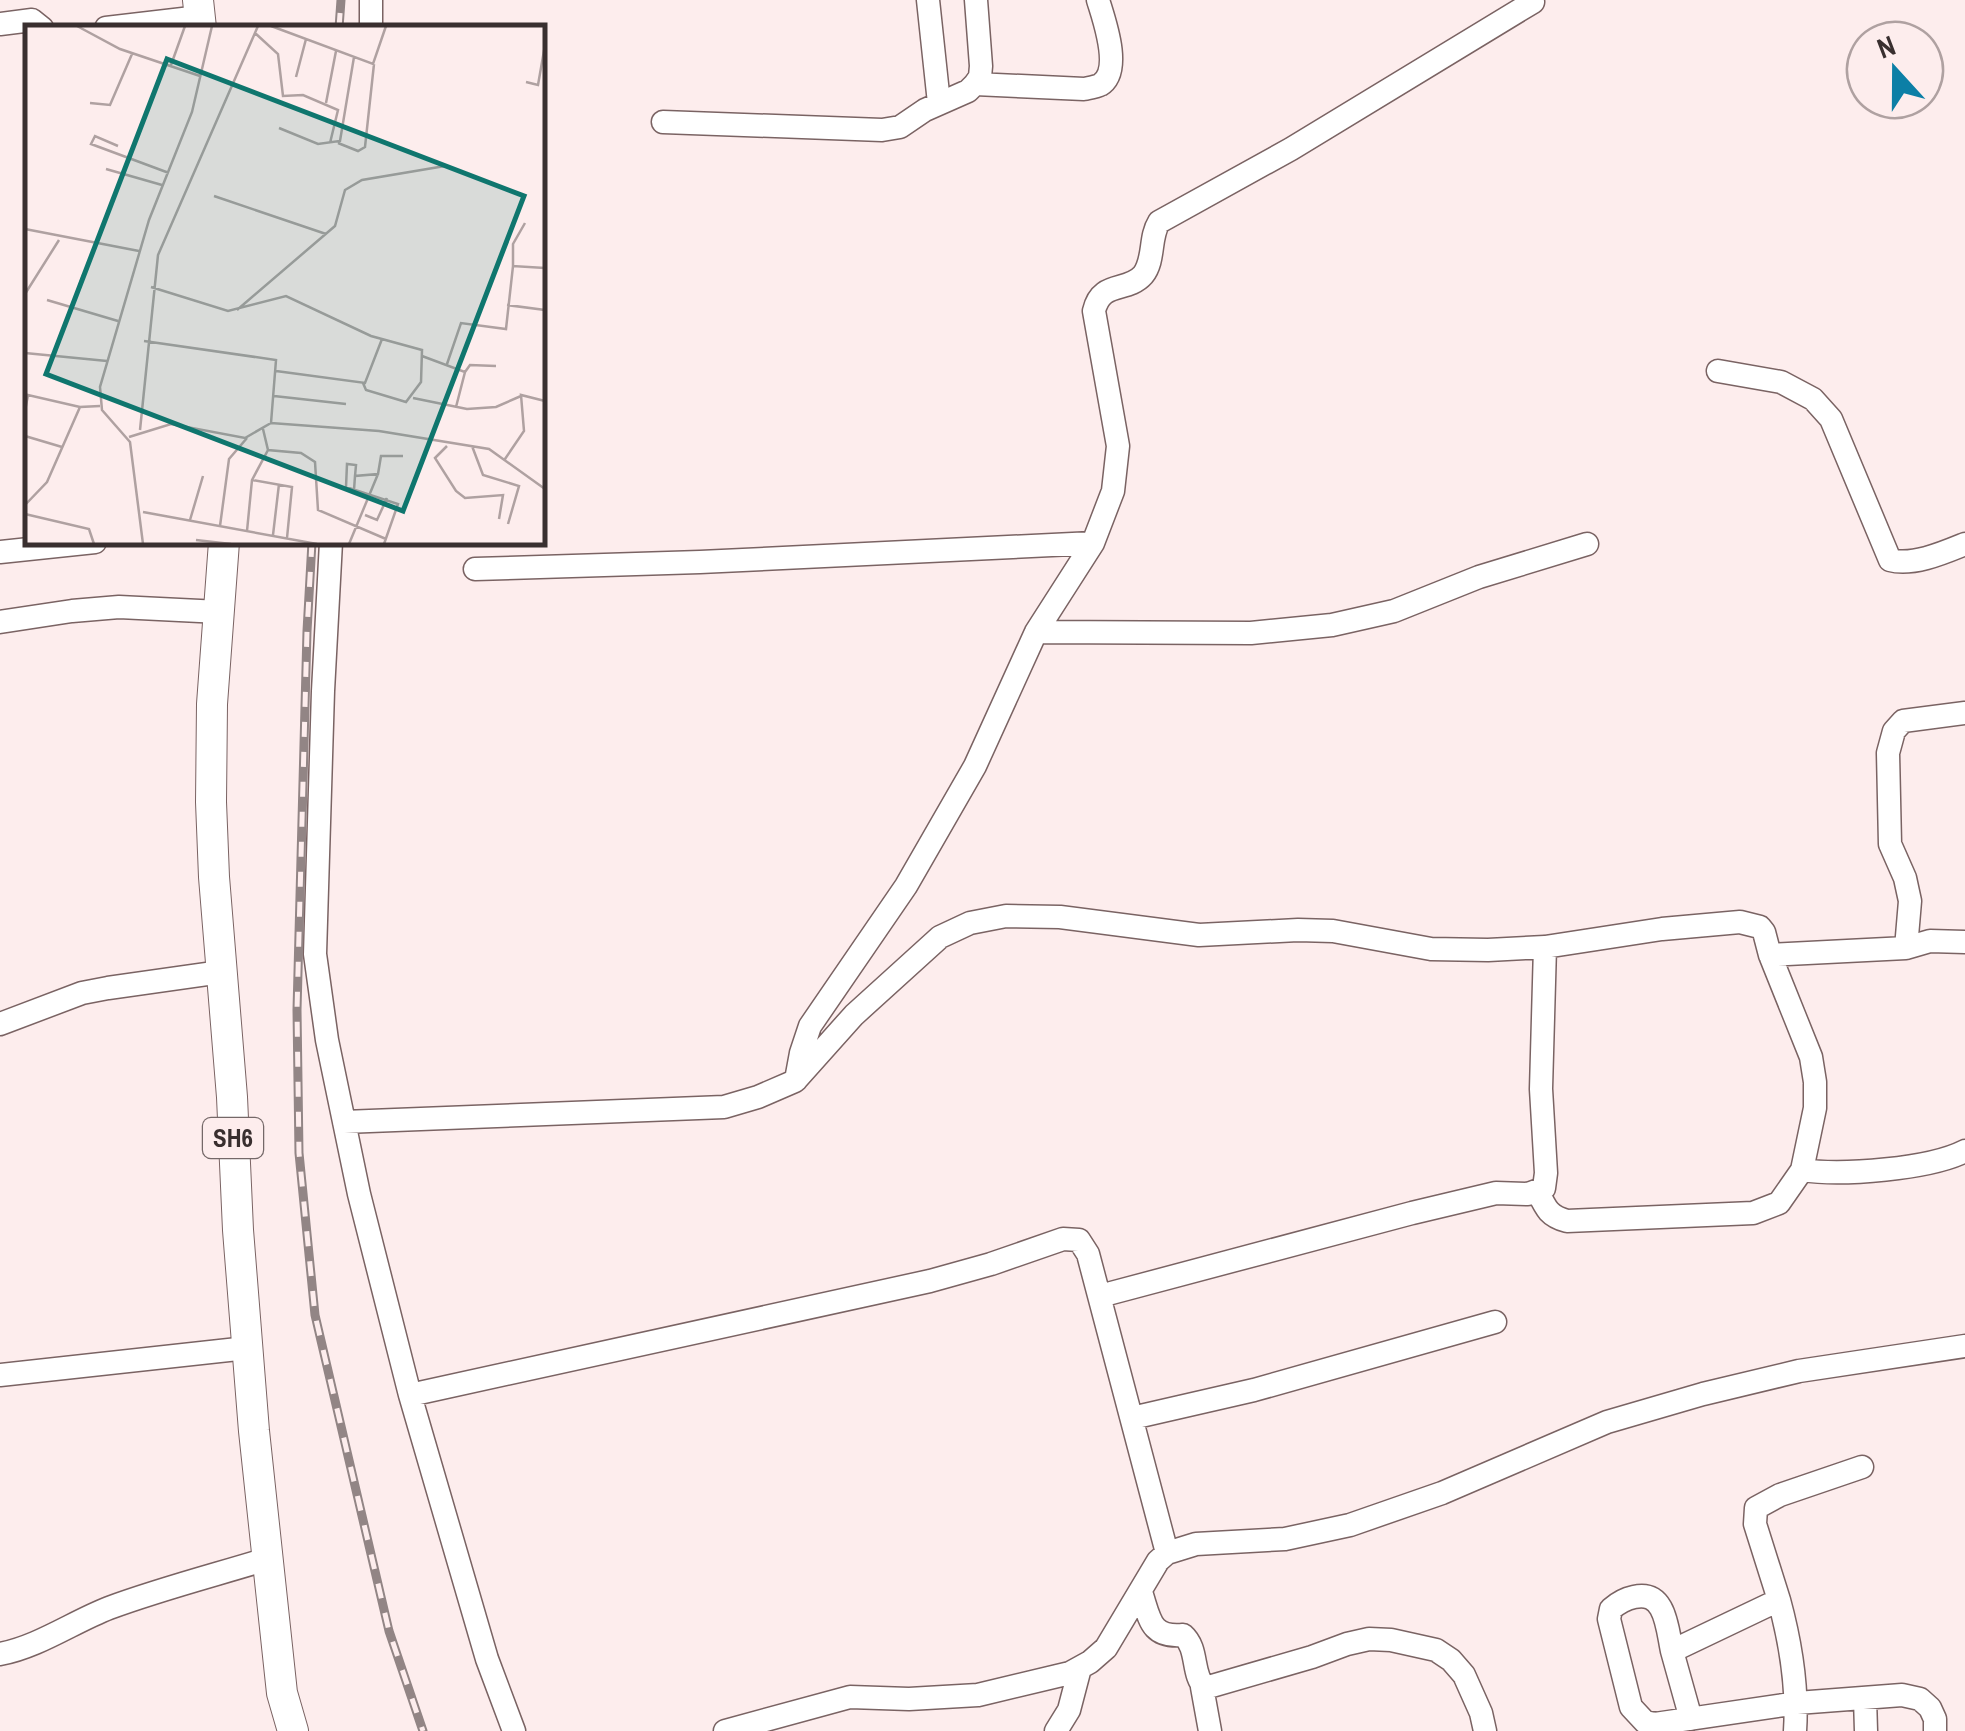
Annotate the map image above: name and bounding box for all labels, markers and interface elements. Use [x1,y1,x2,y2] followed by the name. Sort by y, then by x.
[1845,20,1945,120] north arrow
[25,25,545,545] inset map
[1871,26,1901,67] text: N
[203,1118,263,1158] road number: SH6

